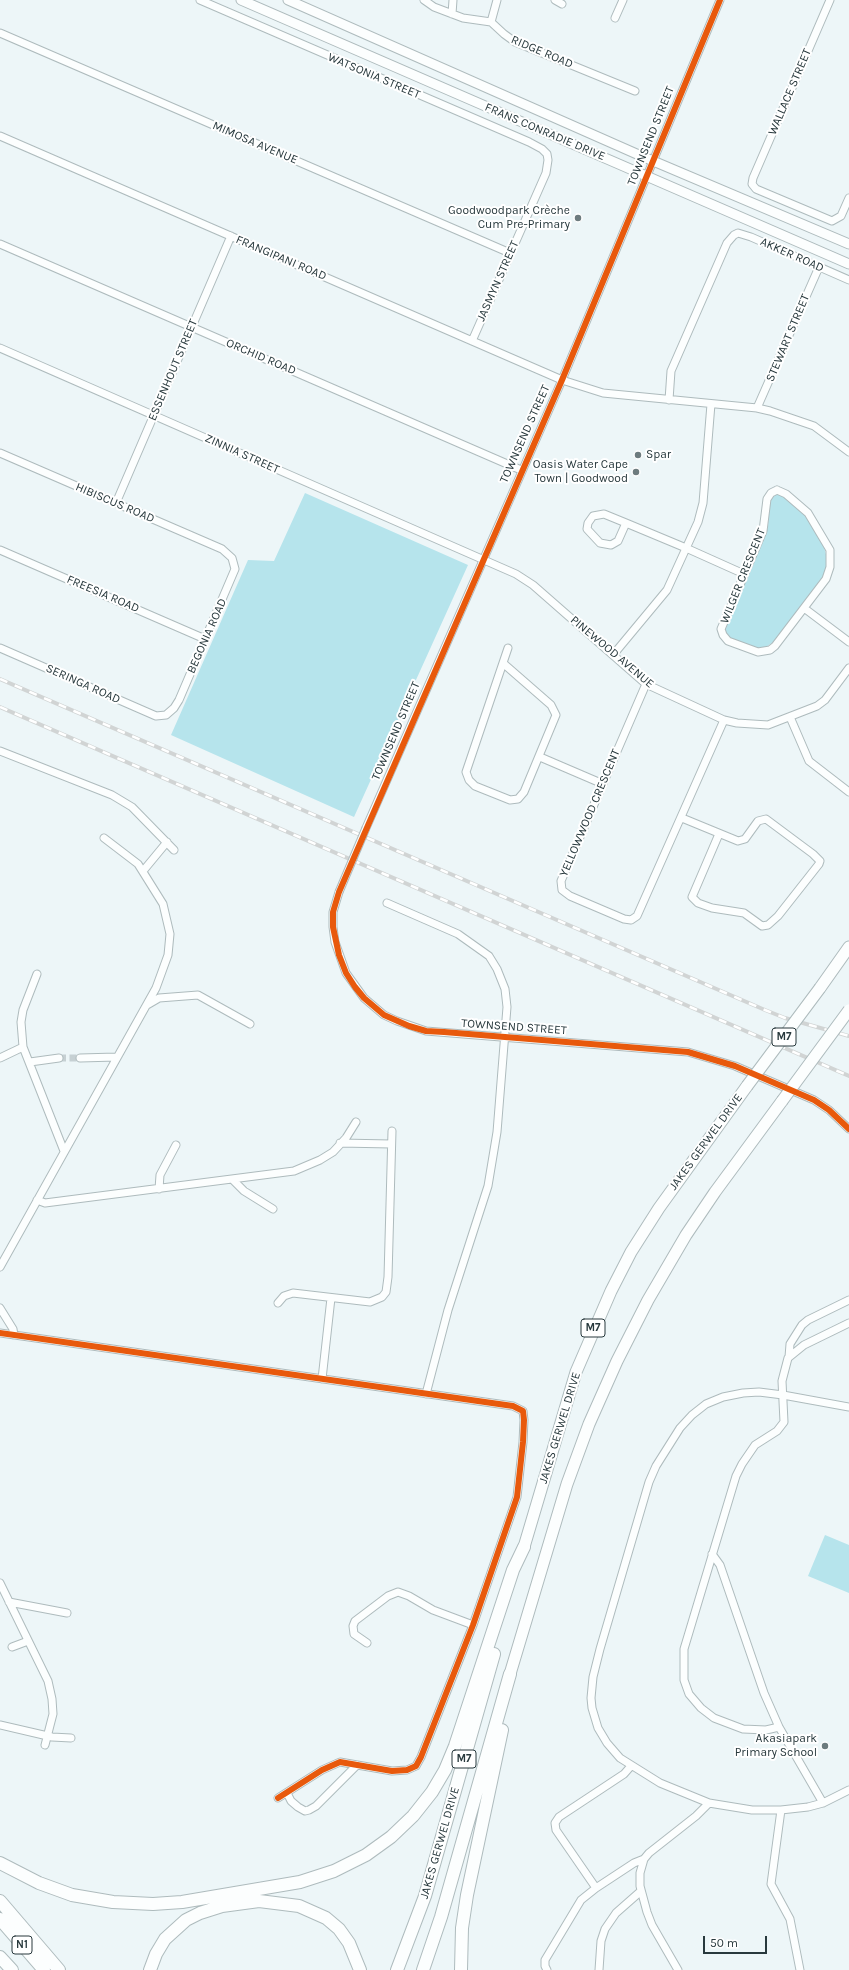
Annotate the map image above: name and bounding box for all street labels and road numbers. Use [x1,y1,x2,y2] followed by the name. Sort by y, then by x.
[509,33,575,71] street label: RIDGE ROAD
[765,47,815,137] street label: WALLACE STREET
[326,50,422,102] street label: WATSONIA STREET
[625,84,677,188] street label: TOWNSEND STREET
[483,100,607,164] street label: FRANS CONRADIE DRIVE
[210,119,300,167] street label: MIMOSA AVENUE
[233,232,329,284] street label: FRANGIPANI ROAD
[758,235,826,275] street label: AKKER ROAD
[474,238,522,324] street label: JASMYN STREET
[763,292,813,384] street label: STEWART STREET
[145,317,201,423] street label: ESSENHOUT STREET
[224,336,298,378] street label: ORCHID ROAD
[497,383,553,485] street label: TOWNSEND STREET
[202,431,282,477] street label: ZINNIA STREET
[73,480,157,526] street label: HIBISCUS ROAD
[717,526,769,626] street label: WILGER CRESCENT
[65,572,141,616] street label: FREESIA ROAD
[184,596,230,676] street label: BEGONIA ROAD
[567,613,657,691] street label: PINEWOOD AVENUE
[43,661,123,707] street label: SERINGA ROAD
[369,680,423,782] street label: TOWNSEND STREET
[557,747,623,879] street label: YELLOWWOOD CRESCENT
[461,1016,567,1038] street label: TOWNSEND STREET
[772,1028,796,1046] road number: M7
[666,1091,746,1193] street label: JAKES GERWEL DRIVE
[581,1319,605,1337] road number: M7
[536,1371,584,1485] street label: JAKES GERWEL DRIVE
[452,1750,476,1768] road number: M7
[417,1785,463,1901] street label: JAKES GERWEL DRIVE
[12,1936,32,1954] road number: N1

